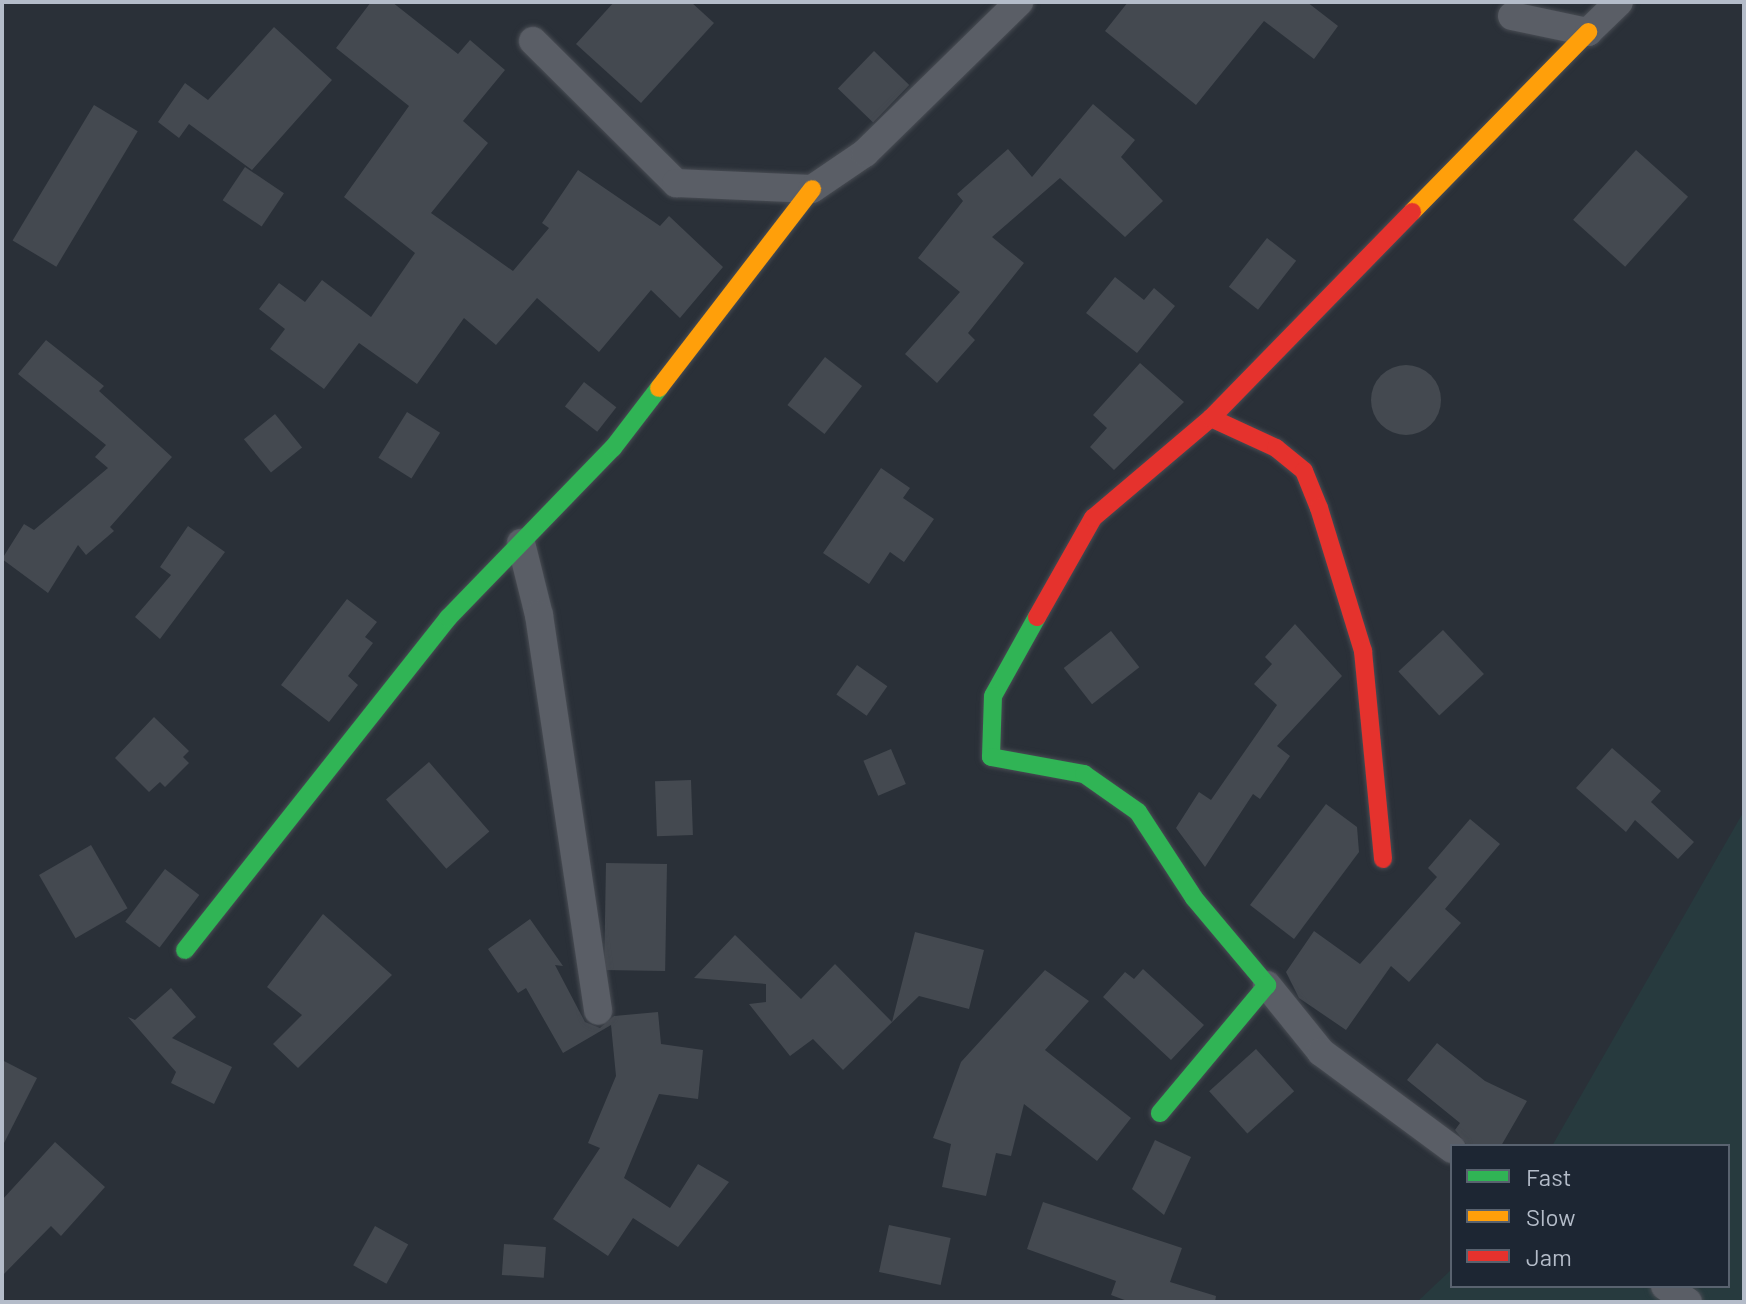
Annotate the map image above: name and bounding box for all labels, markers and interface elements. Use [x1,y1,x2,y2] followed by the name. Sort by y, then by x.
[1450,1144,1730,1288] legend
[1526,1162,1571,1191] text: Fast
[1526,1202,1575,1231] text: Slow
[1526,1242,1572,1271] text: Jam

